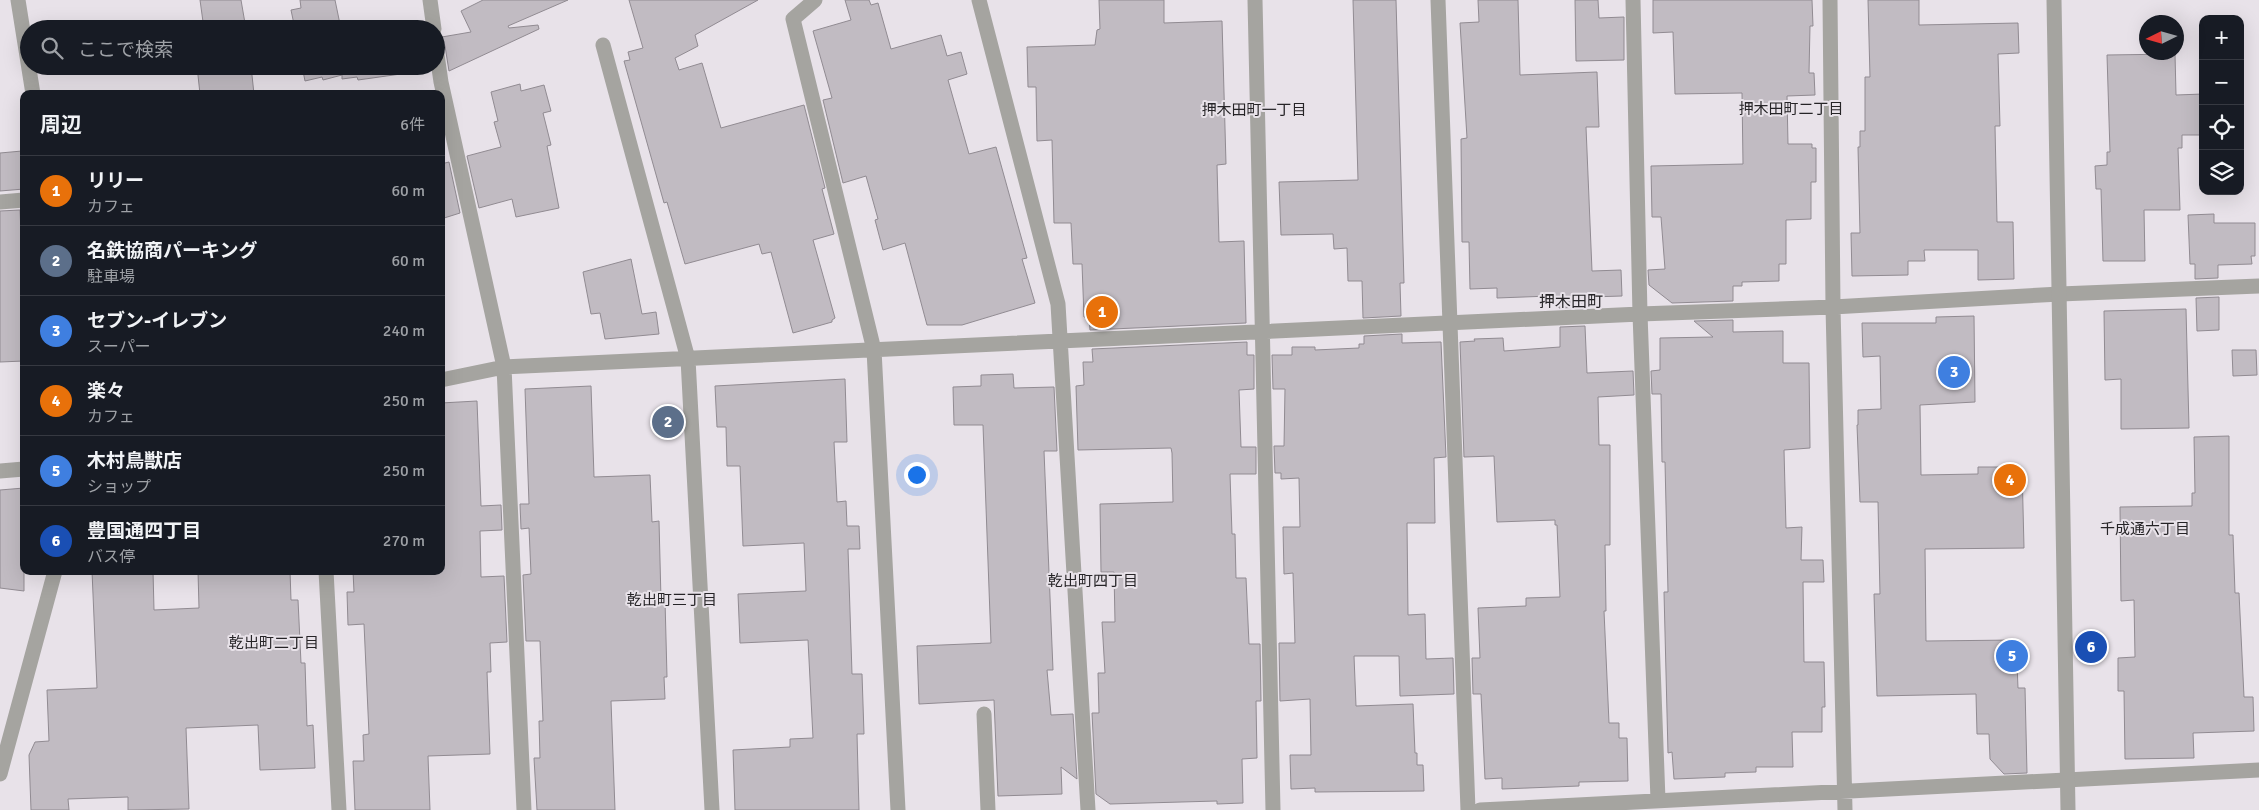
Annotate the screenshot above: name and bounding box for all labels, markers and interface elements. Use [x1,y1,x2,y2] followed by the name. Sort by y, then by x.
[2139,15,2184,60] north arrow
[2199,15,2244,195] map controls
[2199,15,2244,60] button: +
[20,20,445,75] search box
[38,34,66,62] icon: search
[78,38,173,62] text: ここで検索
[2199,60,2244,105] button: −
[1738,100,1844,118] district label: 押木田町二丁目
[1201,101,1307,119] district label: 押木田町一丁目
[2199,105,2244,150] button: locate
[40,112,82,138] text: 周辺
[400,115,425,135] text: 6件
[2199,150,2244,195] button: layers
[87,169,144,193] text: リリー
[52,181,60,201] text: 1
[391,181,425,201] text: 60 m
[87,197,135,217] text: カフェ
[87,239,257,263] text: 名鉄協商パーキング
[52,251,60,271] text: 2
[391,251,425,271] text: 60 m
[87,267,135,287] text: 駐車場
[1539,292,1603,312] district label: 押木田町
[1086,293,1118,331] pin: 1
[87,309,227,333] text: セブン-イレブン
[52,321,60,341] text: 3
[383,321,425,341] text: 240 m
[87,337,151,357] text: スーパー
[1938,353,1970,391] pin: 3
[87,379,125,403] text: 楽々
[52,391,60,411] text: 4
[383,391,425,411] text: 250 m
[652,403,684,441] pin: 2
[87,407,135,427] text: カフェ
[87,449,182,473] text: 木村鳥獣店
[52,461,60,481] text: 5
[383,461,425,481] text: 250 m
[1994,461,2026,499] pin: 4
[904,462,930,488] your location
[87,477,151,497] text: ショップ
[87,519,201,543] text: 豊国通四丁目
[2100,520,2190,538] district label: 千成通六丁目
[52,531,60,551] text: 6
[383,531,425,551] text: 270 m
[87,547,135,567] text: バス停
[1048,572,1138,590] district label: 乾出町四丁目
[627,591,717,609] district label: 乾出町三丁目
[2075,628,2107,666] pin: 6
[229,634,319,652] district label: 乾出町二丁目
[1996,637,2028,675] pin: 5

